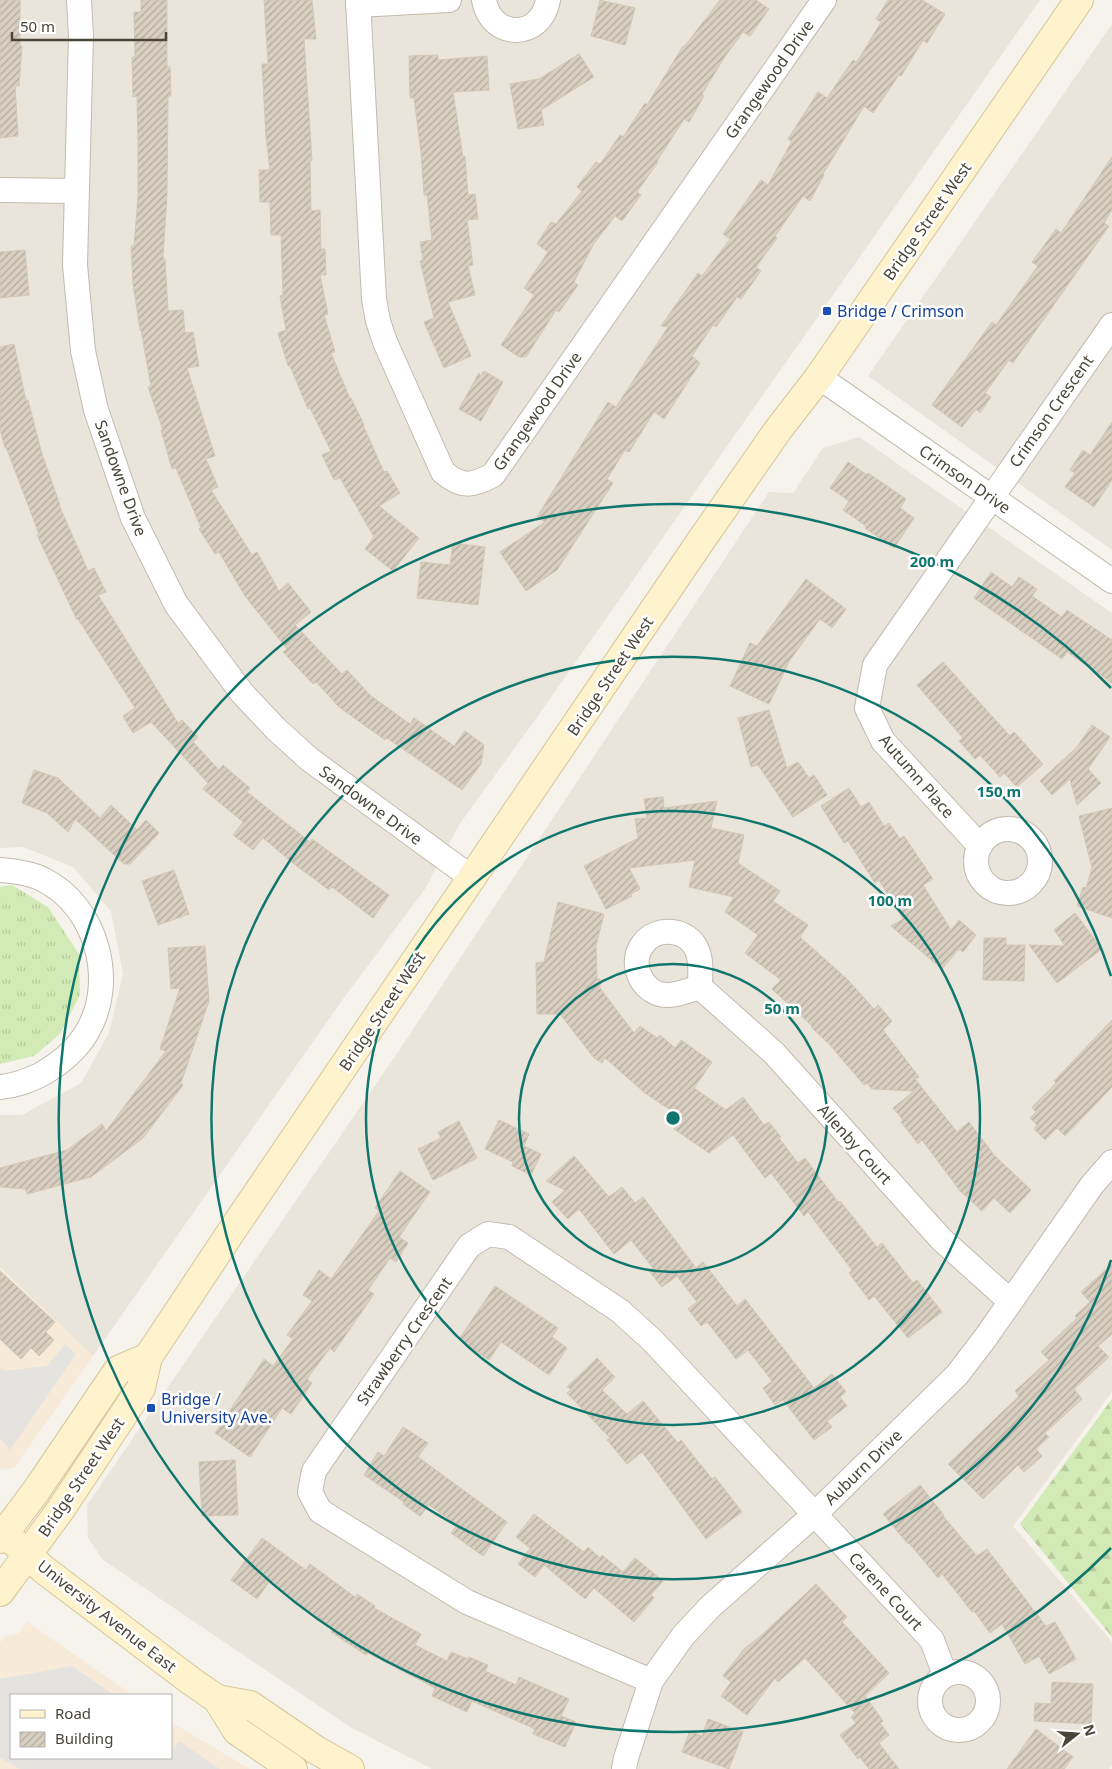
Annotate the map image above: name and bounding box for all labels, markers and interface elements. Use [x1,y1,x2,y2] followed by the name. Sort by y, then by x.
[12,10,166,42] scale bar
[720,15,818,143] street label: Grangewood Drive
[20,16,55,36] text: 50 m
[878,157,976,285] street label: Bridge Street West
[837,300,964,322] place label: Bridge / Crimson
[821,305,833,317] marker: Bridge / Crimson
[488,347,586,475] street label: Grangewood Drive
[1004,350,1098,472] street label: Crimson Crescent
[90,417,152,539] street label: Sandowne Drive
[915,439,1015,519] street label: Crimson Drive
[910,551,954,571] text: 200 m
[562,612,658,740] street label: Bridge Street West
[874,729,960,823] street label: Autumn Place
[315,760,427,850] street label: Sandowne Drive
[977,781,1021,801] text: 150 m
[868,890,912,910] text: 100 m
[334,947,430,1075] street label: Bridge Street West
[764,998,800,1018] text: 50 m
[813,1099,897,1189] street label: Allenby Court
[664,1109,682,1127] centre of rings
[351,1272,457,1410] street label: Strawberry Crescent
[161,1388,272,1428] place label: Bridge / University Ave.
[145,1402,157,1414] marker: Bridge / University Ave.
[33,1413,129,1541] street label: Bridge Street West
[819,1424,907,1510] street label: Auburn Drive
[844,1547,928,1635] street label: Carene Court
[33,1555,181,1677] street label: University Avenue East
[10,1694,172,1759] legend
[55,1703,91,1723] text: Road
[1052,1709,1102,1759] north arrow
[1079,1722,1101,1738] text: N
[55,1728,113,1748] text: Building

